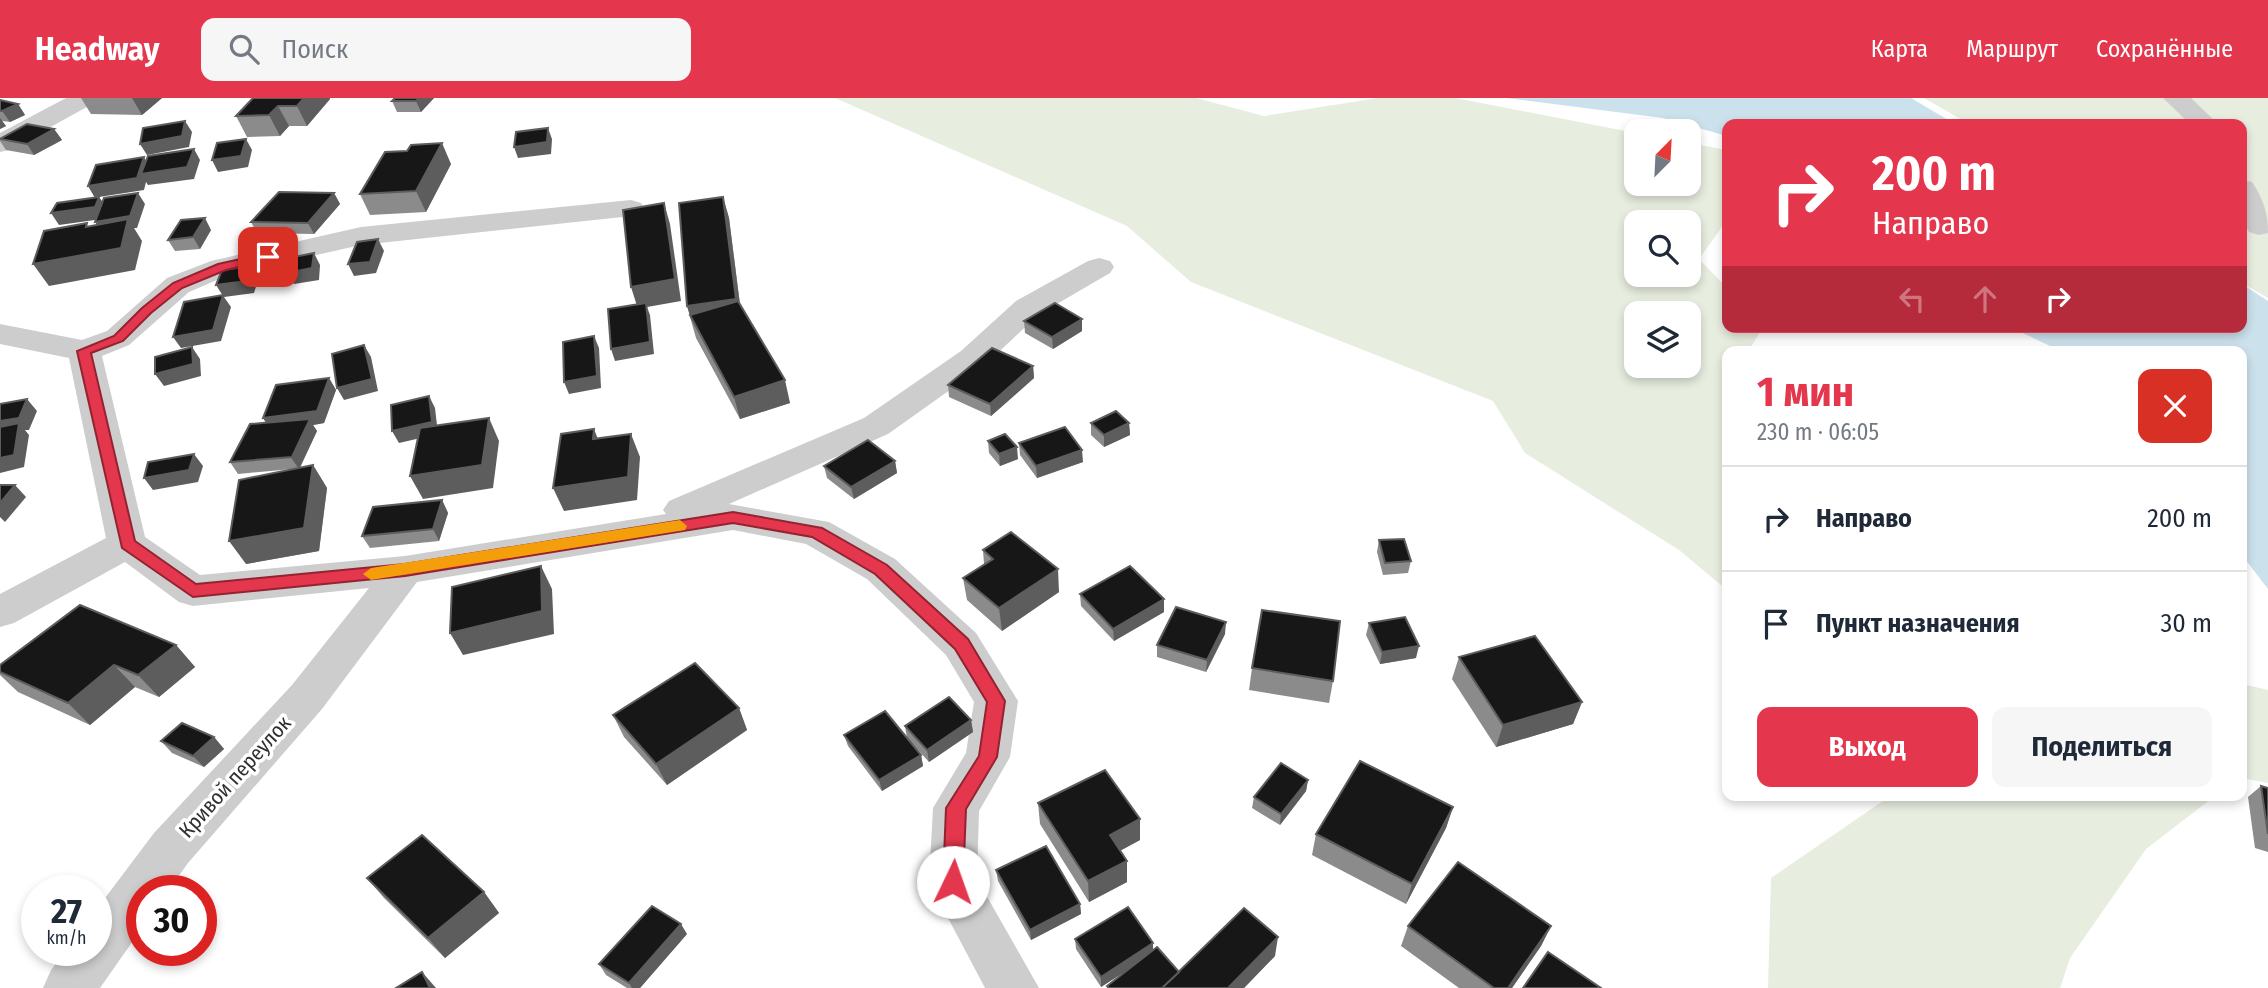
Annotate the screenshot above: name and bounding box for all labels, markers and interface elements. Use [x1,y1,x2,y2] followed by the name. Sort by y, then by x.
[201,18,691,81] search box
[35,29,159,69] text: Headway
[225,30,263,68] icon: search
[281,34,348,65] text: Поиск
[1871,35,1928,63] text: Карта
[1966,35,2058,63] text: Маршрут
[2096,35,2233,63] text: Сохранённые
[1624,119,1701,196] north arrow
[1624,119,1701,378] map controls
[1872,144,1996,203] text: 200 m
[1757,147,1848,238] icon: right
[1872,204,1989,242] text: Направо
[1624,210,1701,287] button: search
[238,227,298,287] pin
[249,238,287,276] icon: arrive
[1893,280,1931,318] icon: left
[1966,280,2004,318] icon: ahead
[2039,280,2077,318] icon: right
[1624,301,1701,378] button: layers
[1757,367,1854,417] text: 1 мин
[2138,369,2212,443] button: close
[1757,418,1879,446] text: 230 m · 06:05
[1757,500,1795,538] icon: right
[1816,503,1912,534] text: Направо
[2147,503,2212,534] text: 200 m
[1757,605,1795,643] icon: arrive
[1816,608,2020,639] text: Пункт назначения
[2161,608,2212,639] text: 30 m
[1757,707,1978,787] button: Выход
[1992,707,2212,787] button: Поделиться
[173,711,297,843] street label: Кривой переулок
[916,845,990,919] position arrow
[126,875,217,966] speed limit sign: 30
[51,890,82,932] text: 27
[46,927,87,949] text: km/h

